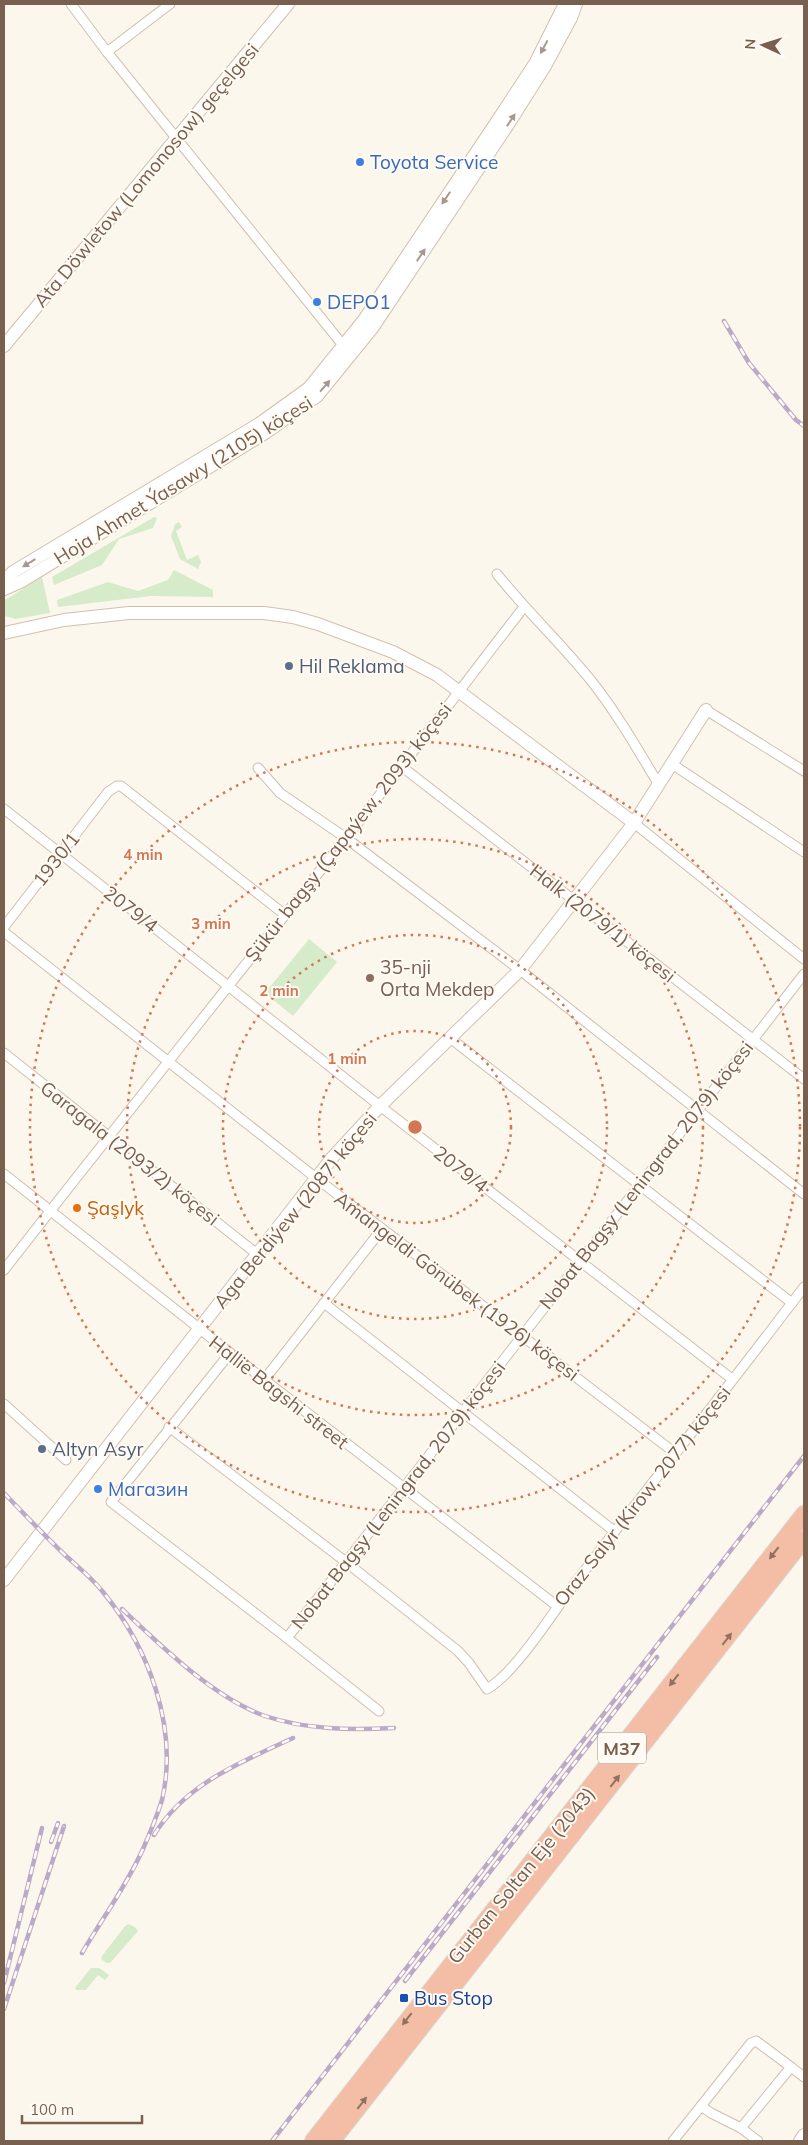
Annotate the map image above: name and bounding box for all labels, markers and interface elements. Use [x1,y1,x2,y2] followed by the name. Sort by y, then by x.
[738,20,788,70] north arrow
[28,38,264,312] street label: Ata Döwletow (Lomonosow) geçelgesi
[741,38,759,50] text: N
[539,41,548,54] one-way arrow
[506,113,516,127] one-way arrow
[370,150,498,174] place label: Toyota Service
[354,156,366,168] marker: Toyota Service
[441,191,450,205] one-way arrow
[416,248,426,262] one-way arrow
[327,290,391,314] place label: DEPO1
[311,296,323,308] marker: DEPO1
[320,380,331,393] one-way arrow
[49,390,317,570] street label: Hoja Ahmet Ýasawy (2105) köçesi
[22,559,35,568] one-way arrow
[299,654,405,678] place label: Hil Reklama
[283,660,295,672] marker: Hil Reklama
[239,698,457,966] street label: Şükür bagşy (Çapaýew, 2093) köçesi
[27,827,85,891] street label: 1930/1
[123,845,163,864] text: 4 min
[525,859,681,987] street label: Halk (2079/1) köçesi
[99,880,163,938] street label: 2079/4
[191,914,231,933] text: 3 min
[380,955,494,1001] place label: 35-nji Orta Mekdep
[364,972,376,984] marker: 35-nji Orta Mekdep
[259,981,299,1000] text: 2 min
[534,1036,758,1314] street label: Nobat Bagşy (Leningrad, 2079) köçesi
[327,1049,367,1068] text: 1 min
[36,1076,224,1230] street label: Garagala (2093/2) köçesi
[208,1107,382,1313] street label: Aga Berdiýew (2087) köçesi
[406,1118,424,1136] centre of rings
[429,1140,493,1198] street label: 2079/4
[330,1186,584,1386] street label: Amangeldi Gönübek (1926) köçesi
[87,1196,144,1220] place label: Şaşlyk
[71,1202,83,1214] marker: Şaşlyk
[204,1330,354,1454] street label: Hallie Bagshi street
[286,1356,510,1634] street label: Nobat Bagşy (Leningrad, 2079) köçesi
[549,1381,735,1611] street label: Oraz Salyr (Kirow, 2077) köçesi
[52,1437,144,1461] place label: Altyn Asyr
[36,1443,48,1455] marker: Altyn Asyr
[108,1477,188,1501] place label: Магазин
[92,1483,104,1495] marker: Магазин
[769,1546,780,1559] one-way arrow
[721,1633,732,1646] one-way arrow
[669,1674,679,1687] one-way arrow
[598,1732,646,1764] road number: M37
[610,1774,621,1787] one-way arrow
[442,1782,600,1968] street label: Gurban Soltan Eje (2043)
[414,1986,493,2010] place label: Bus Stop
[398,1992,410,2004] marker: Bus Stop
[402,2012,413,2025] one-way arrow
[22,2092,142,2124] scale bar
[357,2097,368,2110] one-way arrow
[30,2100,74,2119] text: 100 m

